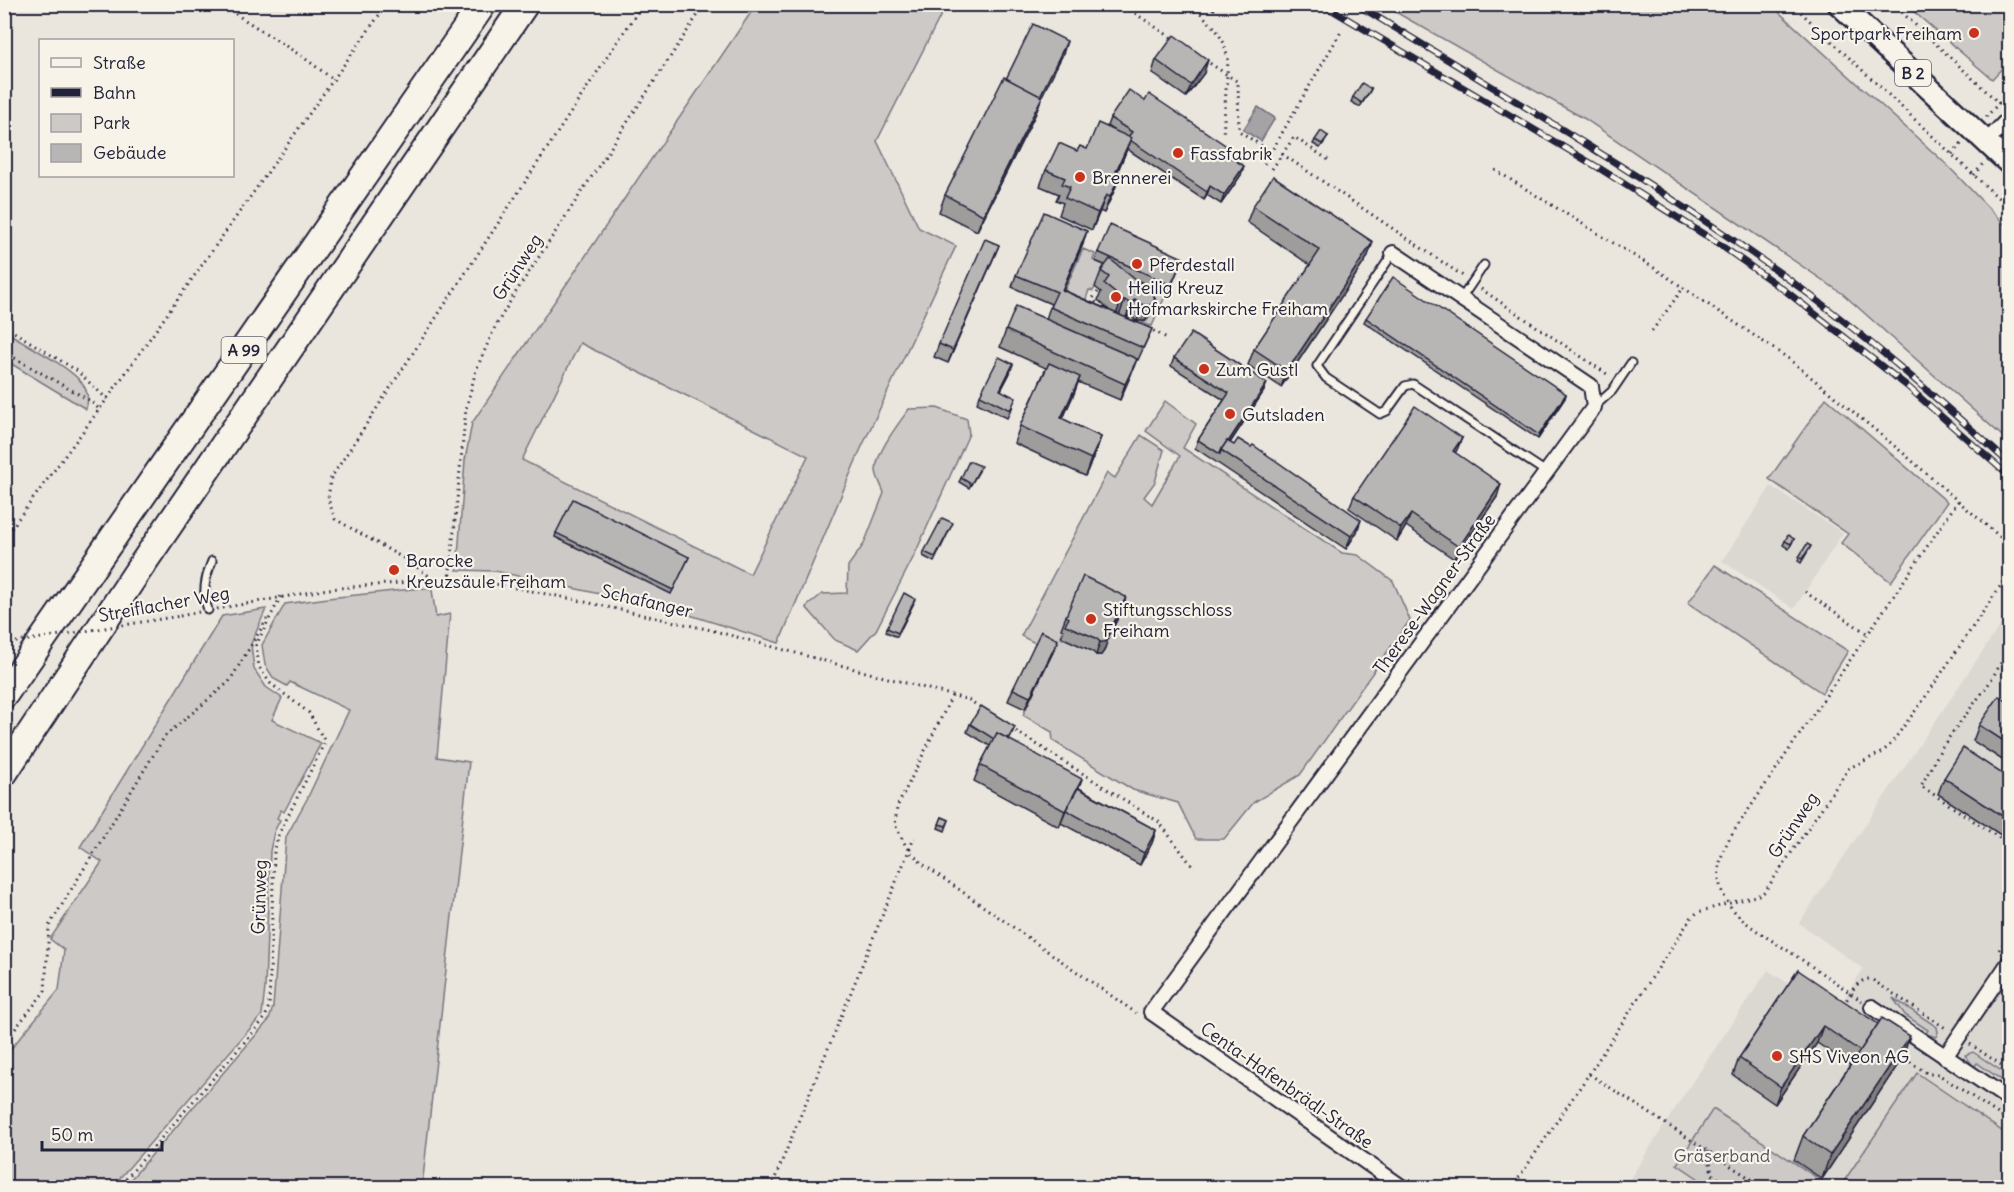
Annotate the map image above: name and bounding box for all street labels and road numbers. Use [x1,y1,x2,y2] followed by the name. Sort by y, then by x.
[1895,60,1931,86] road number: B 2
[487,229,547,305] street label: Grünweg
[222,337,266,363] road number: A 99
[1368,509,1500,679] street label: Therese-Wagner-Straße
[599,579,696,623] street label: Schafanger
[97,581,231,627] street label: Streiflacher Weg
[1762,787,1824,863] street label: Grünweg
[246,859,272,935] street label: Grünweg
[1196,1017,1378,1153] street label: Centa-Hafenbrädl-Straße

